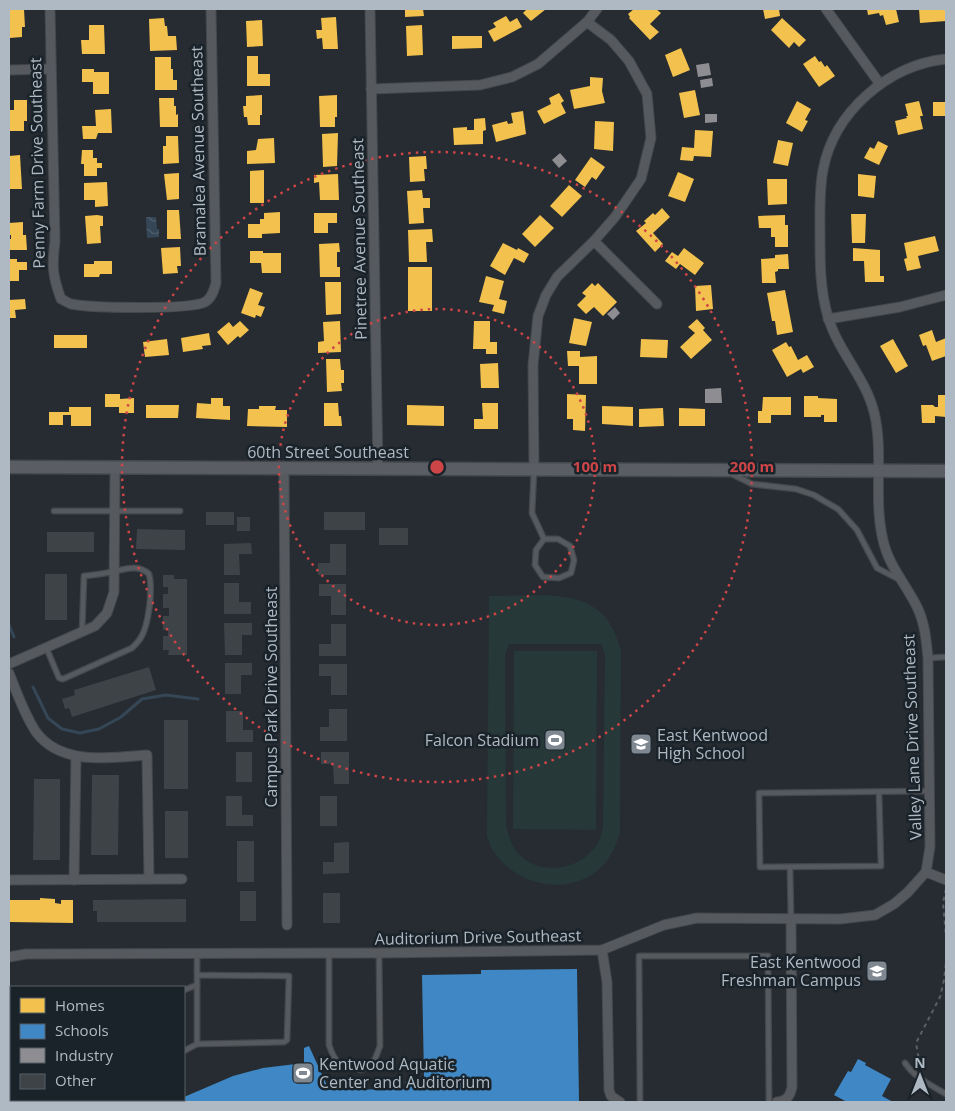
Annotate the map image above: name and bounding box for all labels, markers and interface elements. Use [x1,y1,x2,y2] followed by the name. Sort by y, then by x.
[185,45,211,256] street label: Bramalea Avenue Southeast
[24,57,50,269] street label: Penny Farm Drive Southeast
[346,138,372,340] street label: Pinetree Avenue Southeast
[247,441,409,463] street label: 60th Street Southeast
[573,456,617,476] text: 100 m
[730,456,774,476] text: 200 m
[428,458,446,476] centre of rings
[260,586,282,808] street label: Campus Park Drive Southeast
[897,633,927,840] street label: Valley Lane Drive Southeast
[657,724,768,764] place label: East Kentwood High School
[543,728,567,752] sports icon: Falcon Stadium
[425,729,539,751] place label: Falcon Stadium
[629,732,653,756] school or university icon: East Kentwood High School
[374,924,582,950] street label: Auditorium Drive Southeast
[721,951,861,991] place label: East Kentwood Freshman Campus
[865,959,889,983] school or university icon: East Kentwood Freshman Campus
[10,986,185,1101] legend
[55,995,105,1015] text: Homes
[55,1020,109,1040] text: Schools
[55,1045,113,1065] text: Industry
[895,1051,945,1101] north arrow
[319,1053,490,1093] place label: Kentwood Aquatic Center and Auditorium
[914,1053,926,1072] text: N
[291,1061,315,1085] sports icon: Kentwood Aquatic Center and Auditorium
[55,1070,96,1090] text: Other

